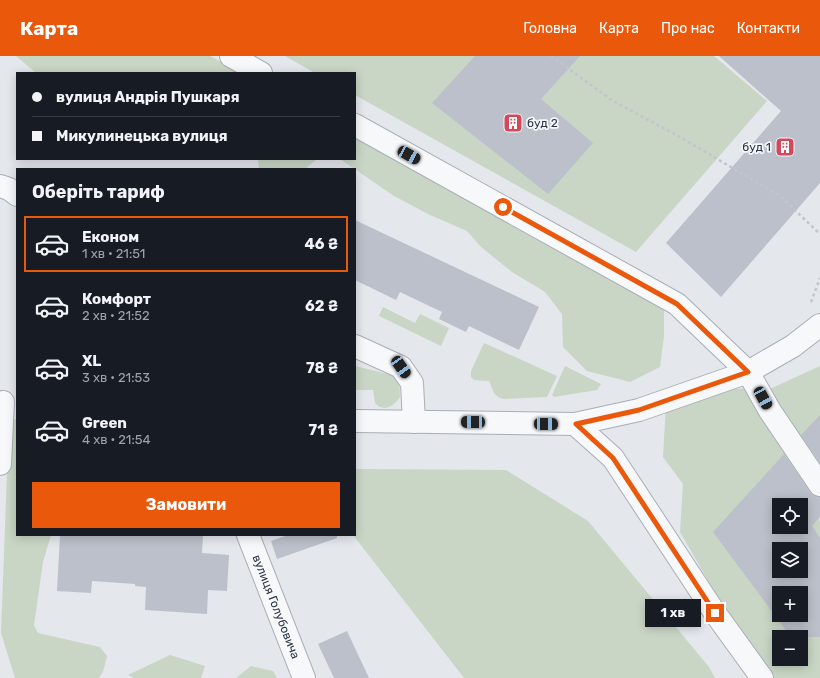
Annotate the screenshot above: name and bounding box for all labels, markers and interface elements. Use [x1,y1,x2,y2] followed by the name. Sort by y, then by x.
[20,17,78,40] text: Карта
[523,20,577,37] text: Головна
[599,20,639,37] text: Карта
[661,20,715,37] text: Про нас
[737,20,800,37] text: Контакти
[56,88,240,106] text: вулиця Андрія Пушкаря
[502,112,524,134] building icon: буд 2
[527,116,558,130] place label: буд 2
[56,127,228,145] text: Микулинецька вулиця
[774,136,796,158] building icon: буд 1
[742,140,771,154] place label: буд 1
[396,144,422,166] car
[32,181,165,203] text: Оберіть тариф
[494,198,512,216] route start
[34,226,70,262] icon: car
[82,228,139,246] text: Економ
[305,235,338,253] text: 46 ₴
[82,246,145,261] text: 1 хв · 21:51
[34,288,70,324] icon: car
[82,290,151,308] text: Комфорт
[305,297,338,315] text: 62 ₴
[82,308,150,323] text: 2 хв · 21:52
[34,350,70,386] icon: car
[82,352,101,370] text: XL
[389,354,413,380] car
[306,359,338,377] text: 78 ₴
[82,370,150,385] text: 3 хв · 21:53
[752,385,774,411] car
[34,412,70,448] icon: car
[82,414,127,432] text: Green
[461,416,485,428] car
[534,418,558,430] car
[309,421,338,439] text: 71 ₴
[82,432,151,447] text: 4 хв · 21:54
[32,482,340,528] button: Замовити
[772,498,808,666] map controls
[772,498,808,534] button: locate
[772,542,808,578] button: layers
[249,553,303,661] street label: вулиця Голубовича
[772,586,808,622] button: +
[645,599,701,627] callout: 1 хв
[706,604,724,622] route end
[661,605,685,620] text: 1 хв
[772,630,808,666] button: −

